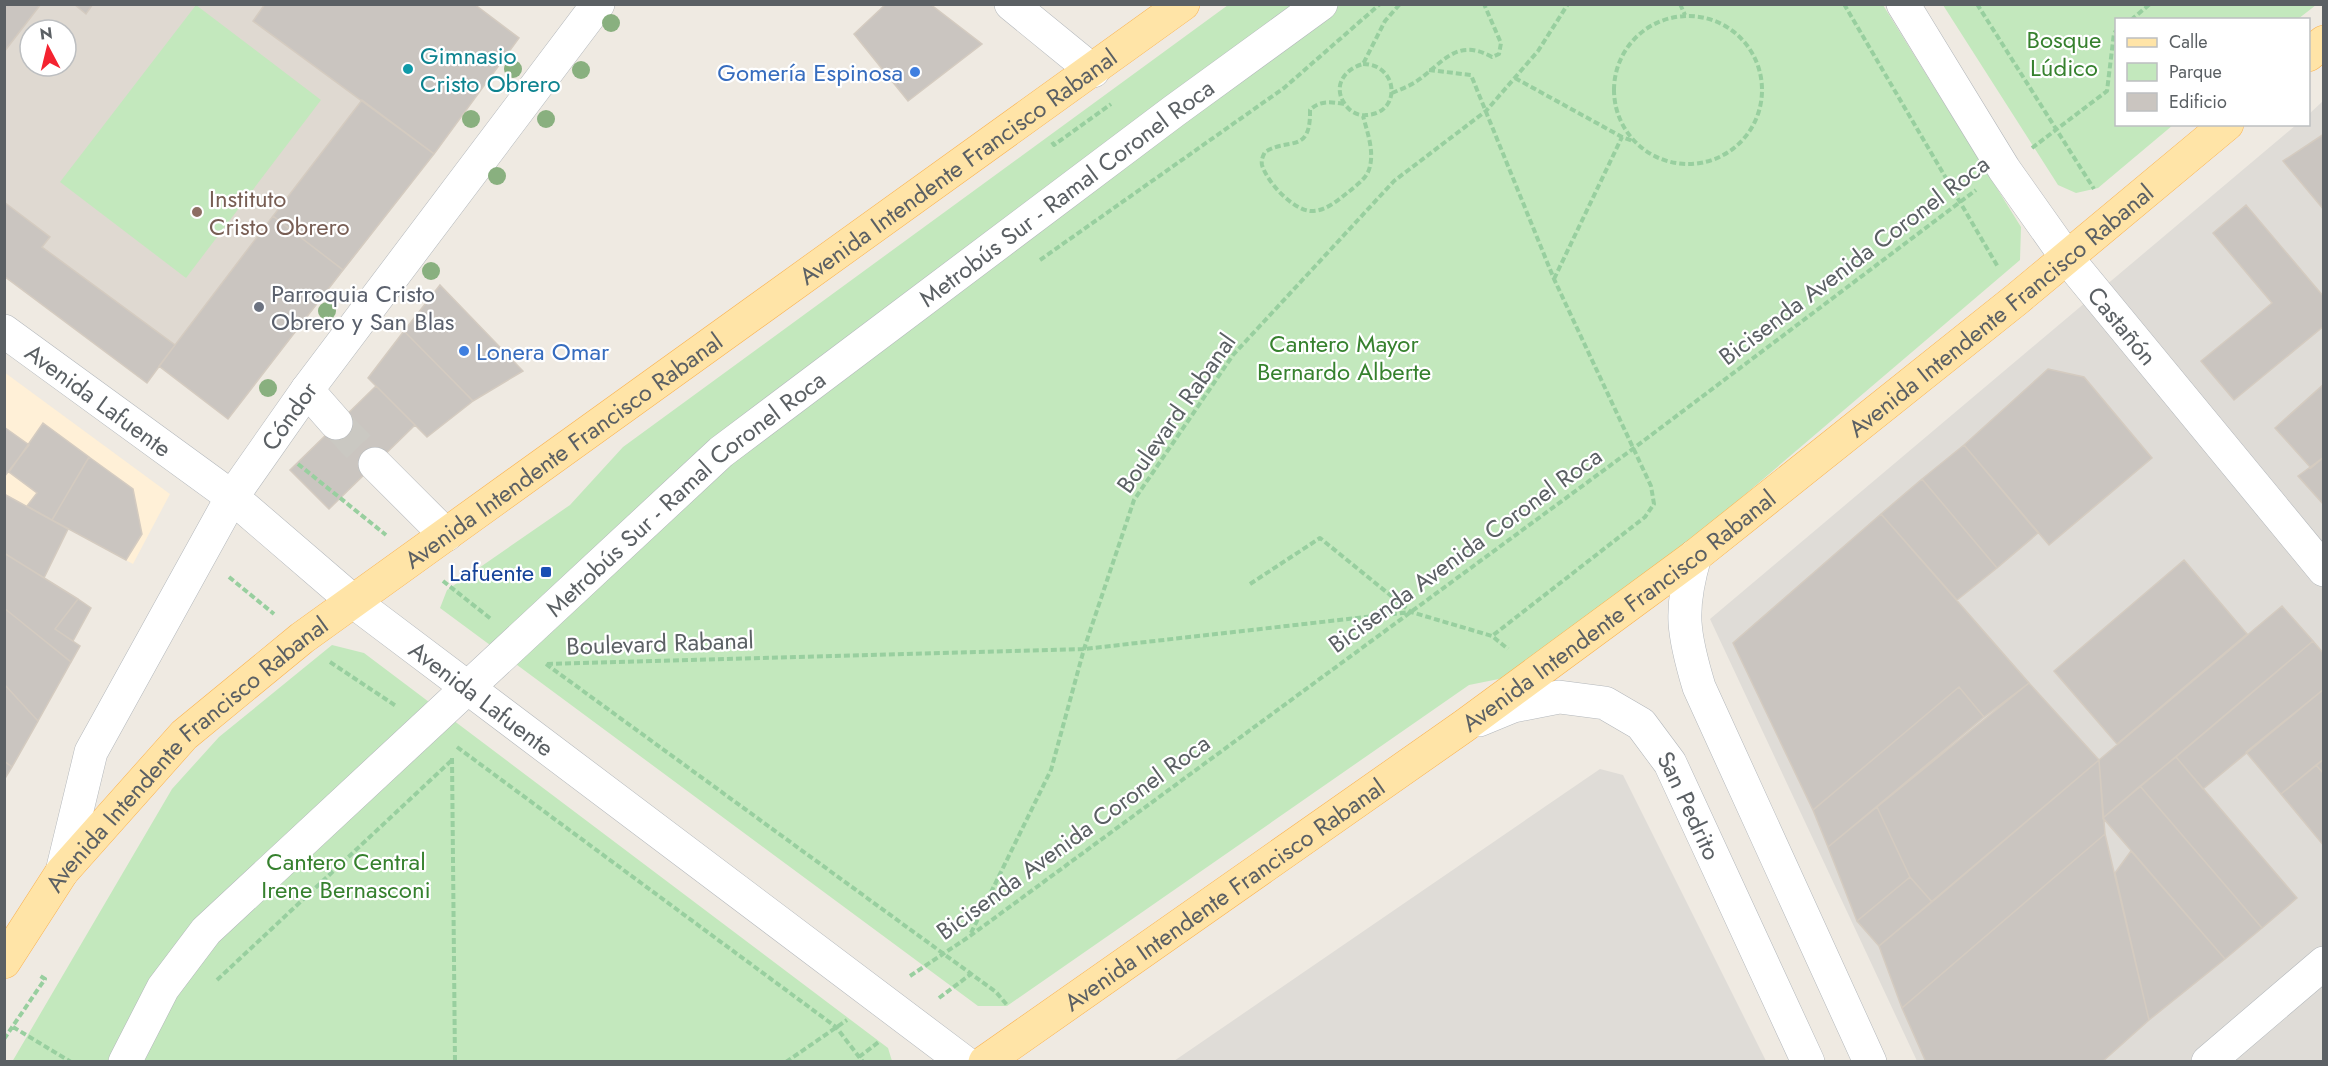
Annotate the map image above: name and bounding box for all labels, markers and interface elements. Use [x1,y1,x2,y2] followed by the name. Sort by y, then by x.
[18,18,78,78] north arrow
[2115,18,2310,126] legend
[39,21,54,46] text: N
[2027,22,2101,85] park label: Bosque Lúdico
[2169,29,2208,55] text: Calle
[420,38,561,101] place label: Gimnasio Cristo Obrero
[791,40,1124,293] street label: Avenida Intendente Francisco Rabanal
[717,55,903,90] place label: Gomería Espinosa
[2169,59,2222,85] text: Parque
[401,62,415,76] marker: Gimnasio Cristo Obrero
[908,65,922,79] marker: Gomería Espinosa
[911,70,1221,315] street label: Metrobús Sur - Ramal Coronel Roca
[2169,89,2227,115] text: Edificio
[1711,147,1997,373] street label: Bicisenda Avenida Coronel Roca
[1840,175,2161,445] street label: Avenida Intendente Francisco Rabanal
[209,181,350,244] place label: Instituto Cristo Obrero
[190,205,204,219] marker: Instituto Cristo Obrero
[271,276,454,339] place label: Parroquia Cristo Obrero y San Blas
[2079,278,2166,373] street label: Castañón
[252,300,266,314] marker: Parroquia Cristo Obrero y San Blas
[397,323,730,577] street label: Avenida Intendente Francisco Rabanal
[1108,326,1244,500] street label: Boulevard Rabanal
[1257,326,1431,389] park label: Cantero Mayor Bernardo Alberte
[476,334,610,369] place label: Lonera Omar
[18,335,179,465] street label: Avenida Lafuente
[457,344,471,358] marker: Lonera Omar
[537,362,833,624] street label: Metrobús Sur - Ramal Coronel Roca
[252,373,326,457] street label: Cóndor
[1321,439,1609,661] street label: Bicisenda Avenida Coronel Roca
[1454,481,1783,740] street label: Avenida Intendente Francisco Rabanal
[449,555,534,590] place label: Lafuente
[539,565,553,579] marker: Lafuente
[36,607,335,899] street label: Avenida Intendente Francisco Rabanal
[566,622,754,664] street label: Boulevard Rabanal
[402,632,562,765] street label: Avenida Lafuente
[929,726,1217,948] street label: Bicisenda Avenida Coronel Roca
[1649,743,1730,866] street label: San Pedrito
[1056,769,1392,1019] street label: Avenida Intendente Francisco Rabanal
[261,844,431,907] park label: Cantero Central Irene Bernasconi

